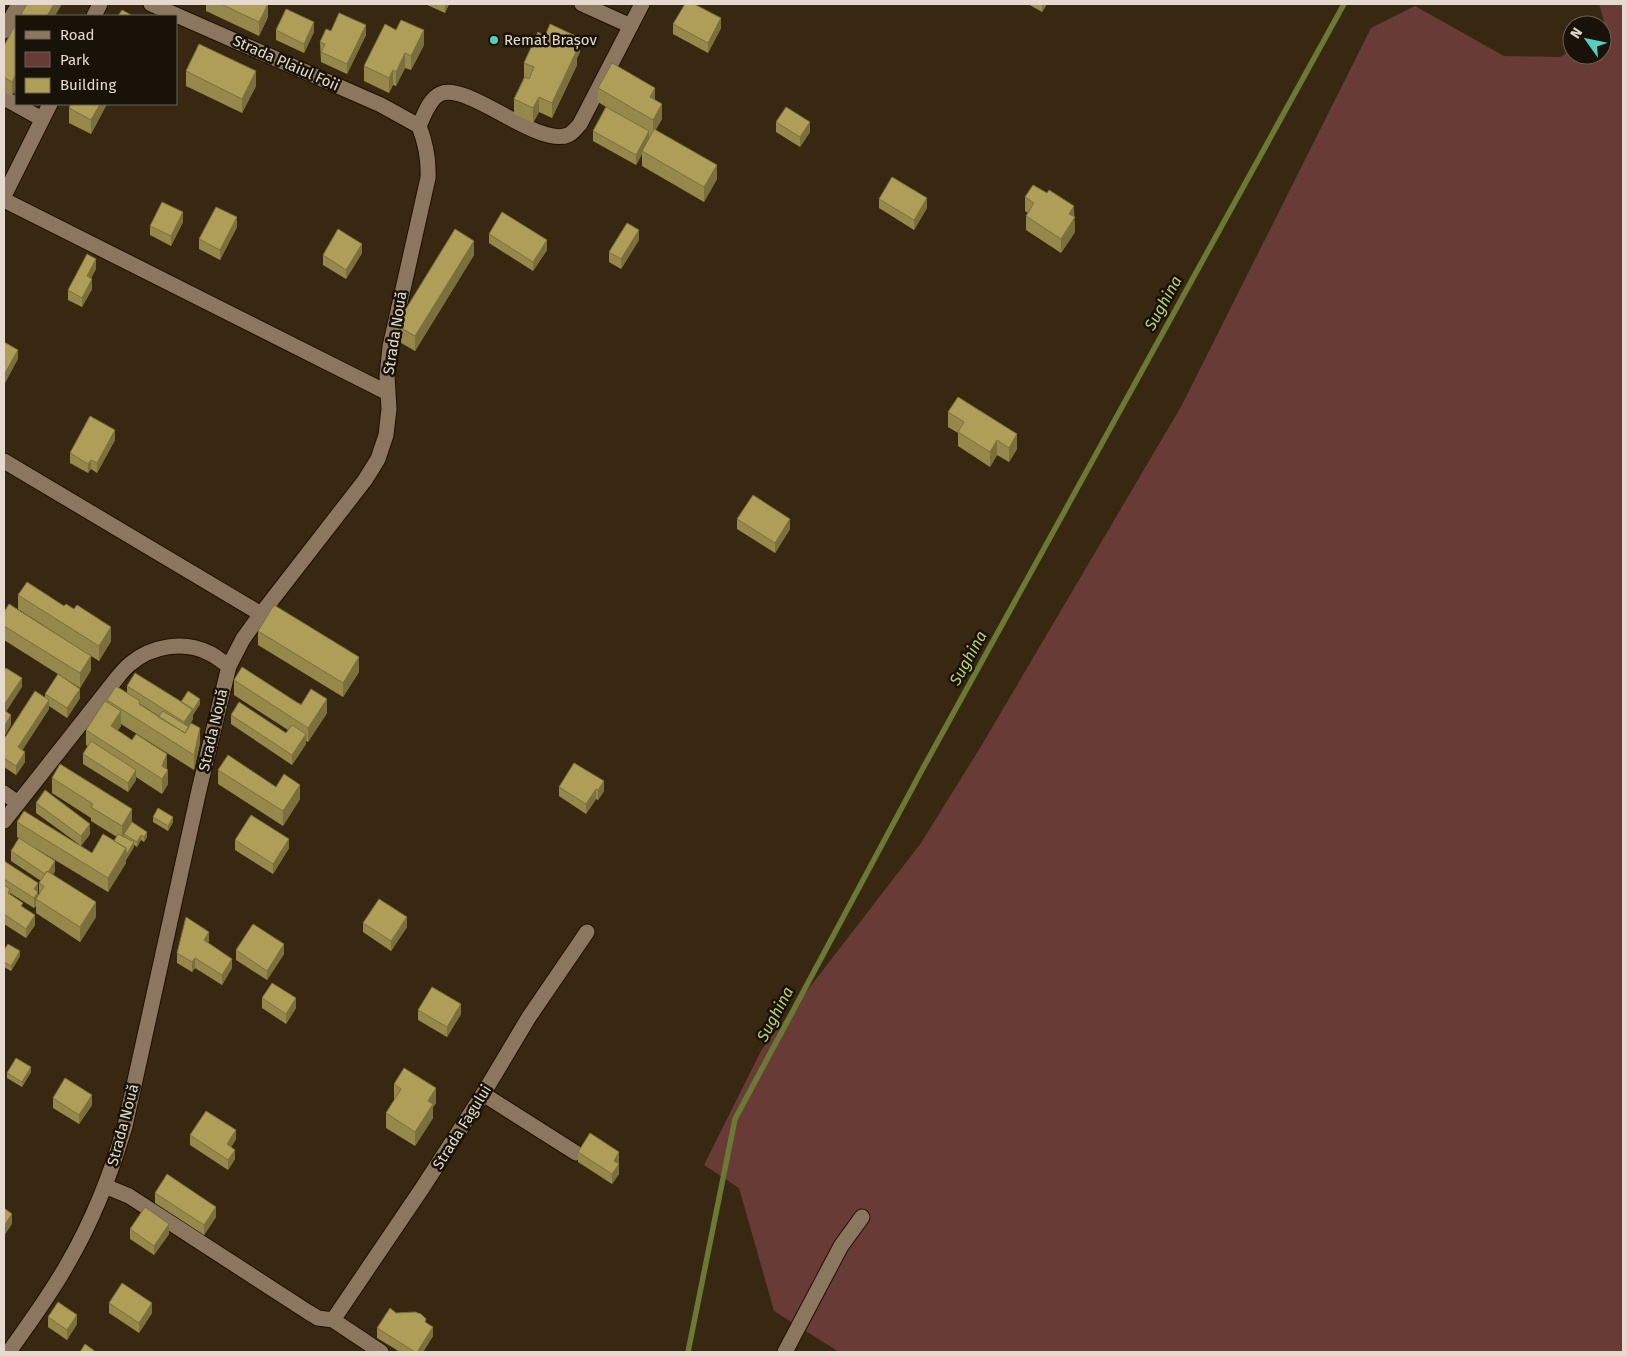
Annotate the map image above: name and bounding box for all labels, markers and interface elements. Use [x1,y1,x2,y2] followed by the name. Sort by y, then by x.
[15,15,178,105] legend
[1562,15,1612,65] north arrow
[1567,25,1586,42] text: N
[60,26,95,44] text: Road
[230,31,342,95] street label: Strada Plaiul Foii
[504,31,598,50] place label: Remat Brașov
[488,34,500,46] marker: Remat Brașov
[60,51,90,69] text: Park
[60,76,116,94] text: Building
[1140,272,1186,334] water label: Sughina
[380,290,410,376] street label: Strada Nouă
[945,627,991,689] water label: Sughina
[195,687,231,773] street label: Strada Nouă
[752,983,797,1046] water label: Sughina
[429,1081,495,1173] street label: Strada Fagului
[103,1082,143,1168] street label: Strada Nouă

